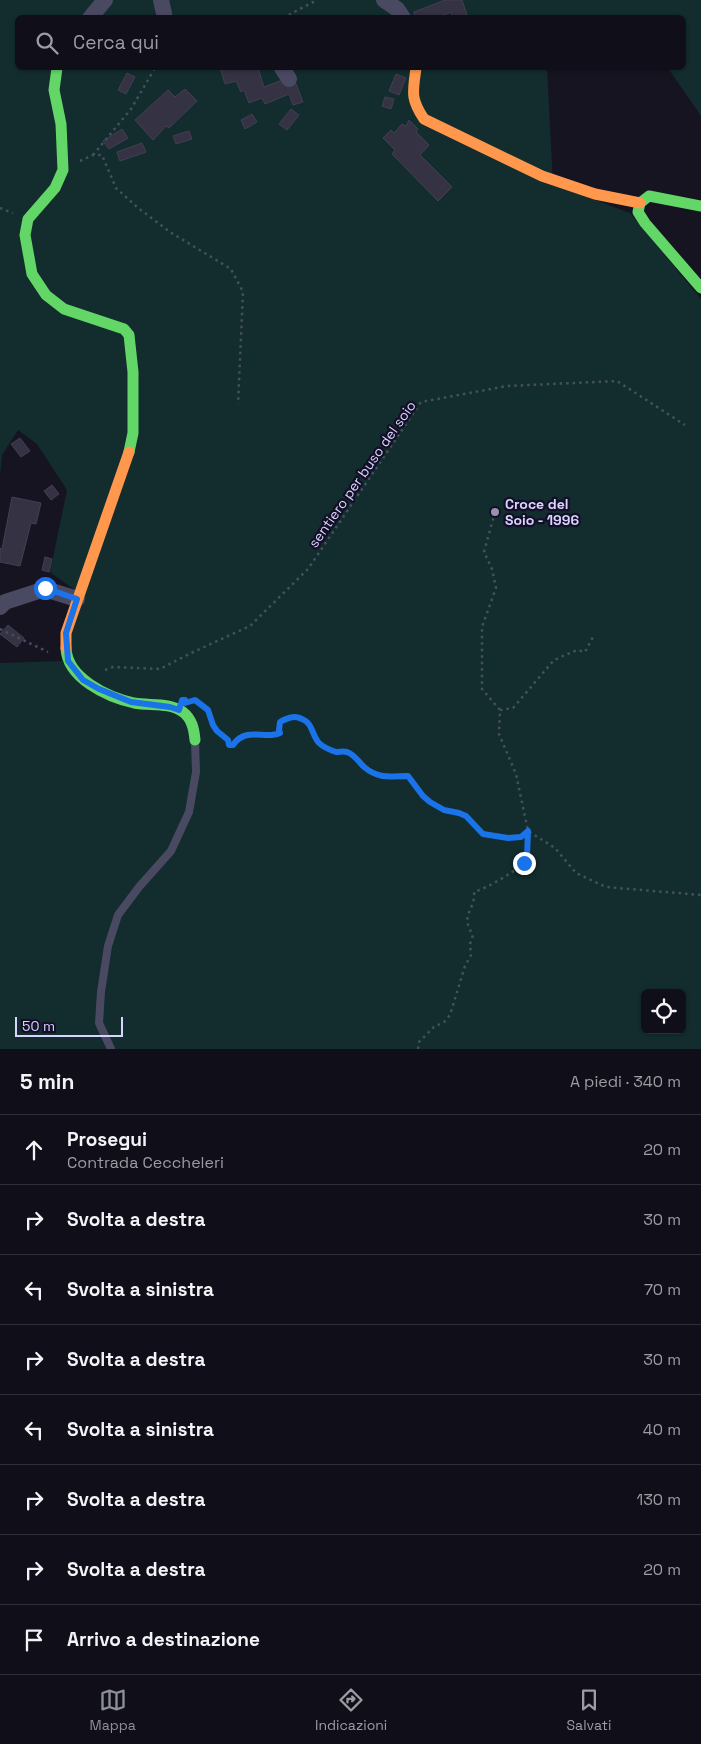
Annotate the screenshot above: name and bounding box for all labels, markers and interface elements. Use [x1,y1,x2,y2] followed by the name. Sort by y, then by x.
[15,15,686,70] search box
[33,29,61,57] icon: search
[73,30,159,55] text: Cerca qui
[304,397,420,551] street label: sentiero per buso del soio
[505,495,579,529] place label: Croce del Soio - 1996
[489,506,501,518] marker: Croce del Soio - 1996
[34,577,57,600] route start
[513,852,536,875] route end
[641,989,686,1034] map controls
[641,989,686,1034] button: locate
[15,1014,122,1037] scale bar
[22,1017,55,1035] text: 50 m
[20,1068,74,1095] text: 5 min
[570,1071,681,1092] text: A piedi · 340 m
[67,1127,147,1152] text: Prosegui
[20,1136,48,1164] icon: ahead
[643,1139,681,1160] text: 20 m
[67,1152,224,1173] text: Contrada Ceccheleri
[20,1206,48,1234] icon: right
[67,1207,205,1232] text: Svolta a destra
[643,1209,681,1230] text: 30 m
[20,1276,48,1304] icon: left
[67,1277,214,1302] text: Svolta a sinistra
[644,1279,681,1300] text: 70 m
[20,1346,48,1374] icon: right
[67,1347,205,1372] text: Svolta a destra
[643,1349,681,1370] text: 30 m
[20,1416,48,1444] icon: left
[67,1417,214,1442] text: Svolta a sinistra
[643,1419,681,1440] text: 40 m
[20,1486,48,1514] icon: right
[67,1487,205,1512] text: Svolta a destra
[637,1489,681,1510] text: 130 m
[20,1556,48,1584] icon: right
[67,1557,205,1582] text: Svolta a destra
[643,1559,681,1580] text: 20 m
[20,1626,48,1654] icon: arrive
[67,1627,260,1652] text: Arrivo a destinazione
[90,1686,136,1734] tab: Mappa
[315,1686,387,1734] tab: Indicazioni
[567,1686,611,1734] tab: Salvati

